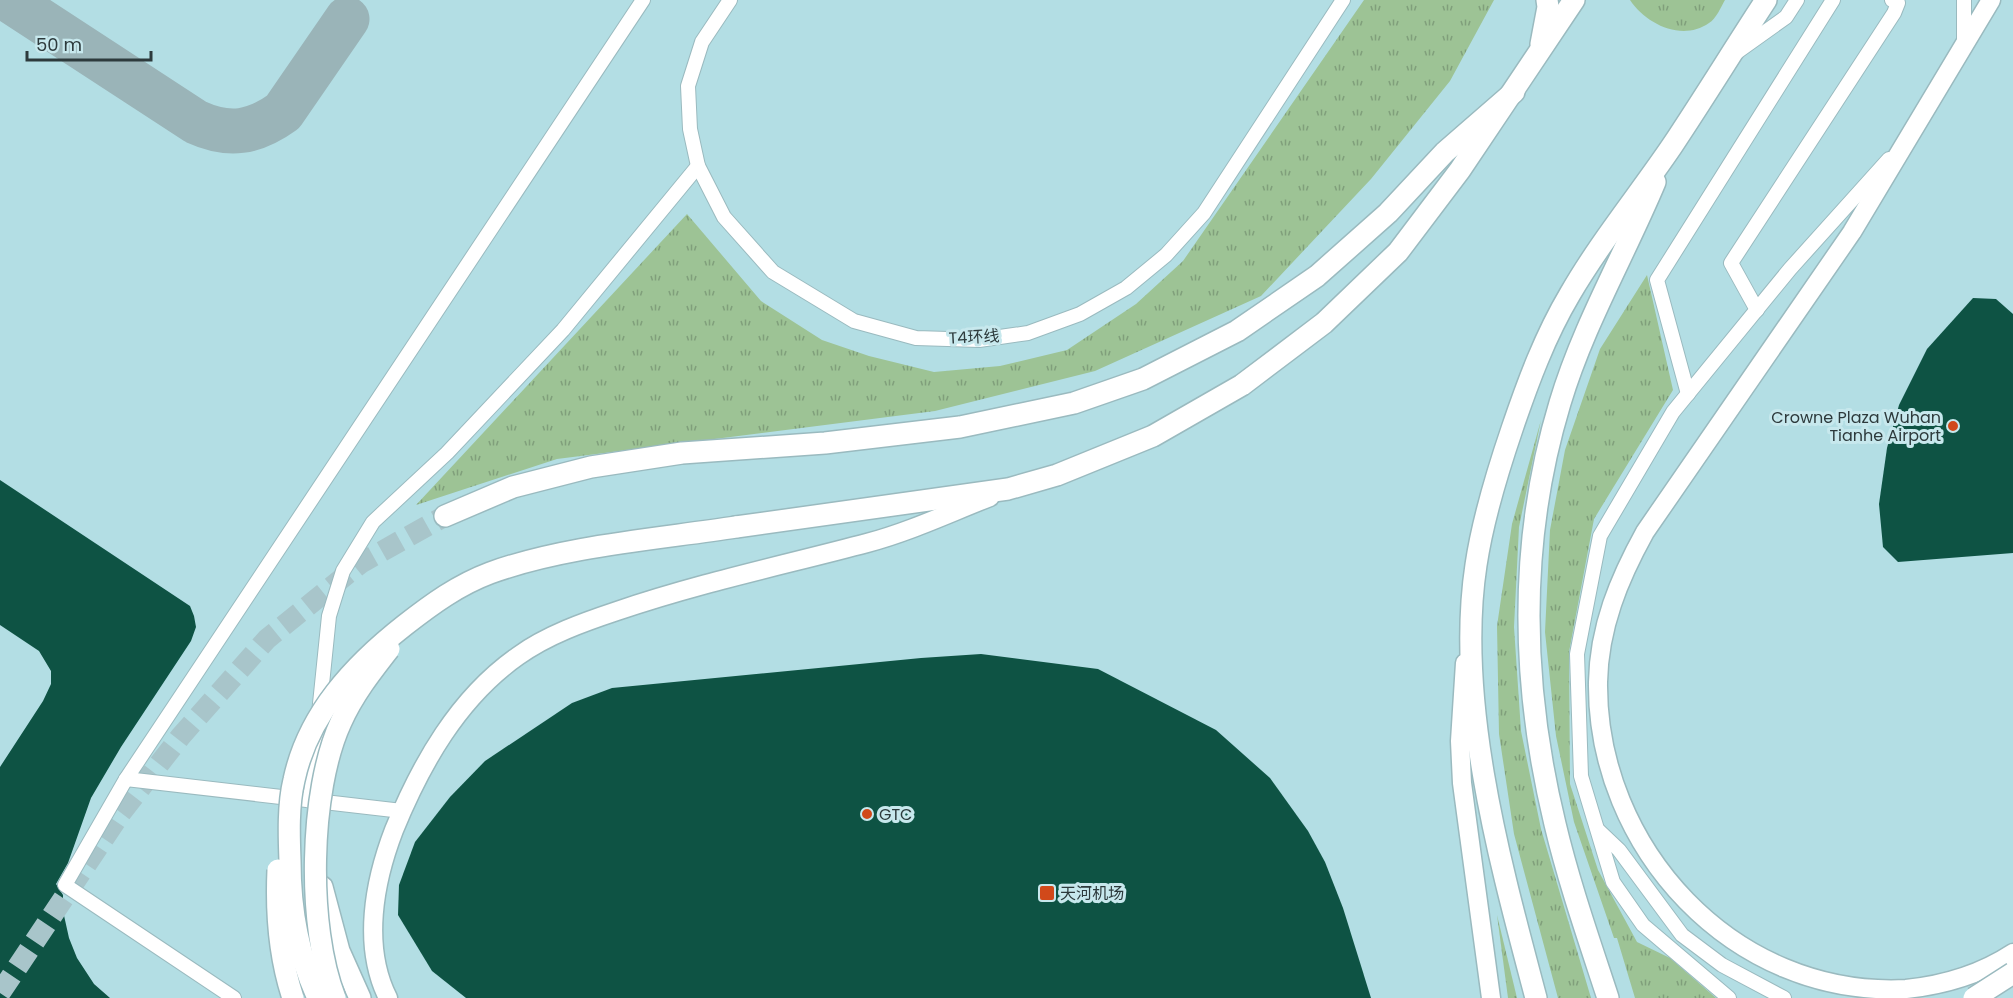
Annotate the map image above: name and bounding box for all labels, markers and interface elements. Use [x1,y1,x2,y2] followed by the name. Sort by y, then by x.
[27,24,152,62] scale bar
[36,32,82,57] text: 50 m
[948,324,1000,350] street label: T4环线
[1771,406,1941,447] place label: Crowne Plaza Wuhan Tianhe Airport
[1946,419,1960,433] marker: Crowne Plaza Wuhan Tianhe Airport
[879,803,912,826] place label: GTC
[860,807,874,821] marker: GTC
[1060,882,1124,905] place label: 天河机场
[1038,884,1056,902] marker: 天河机场

